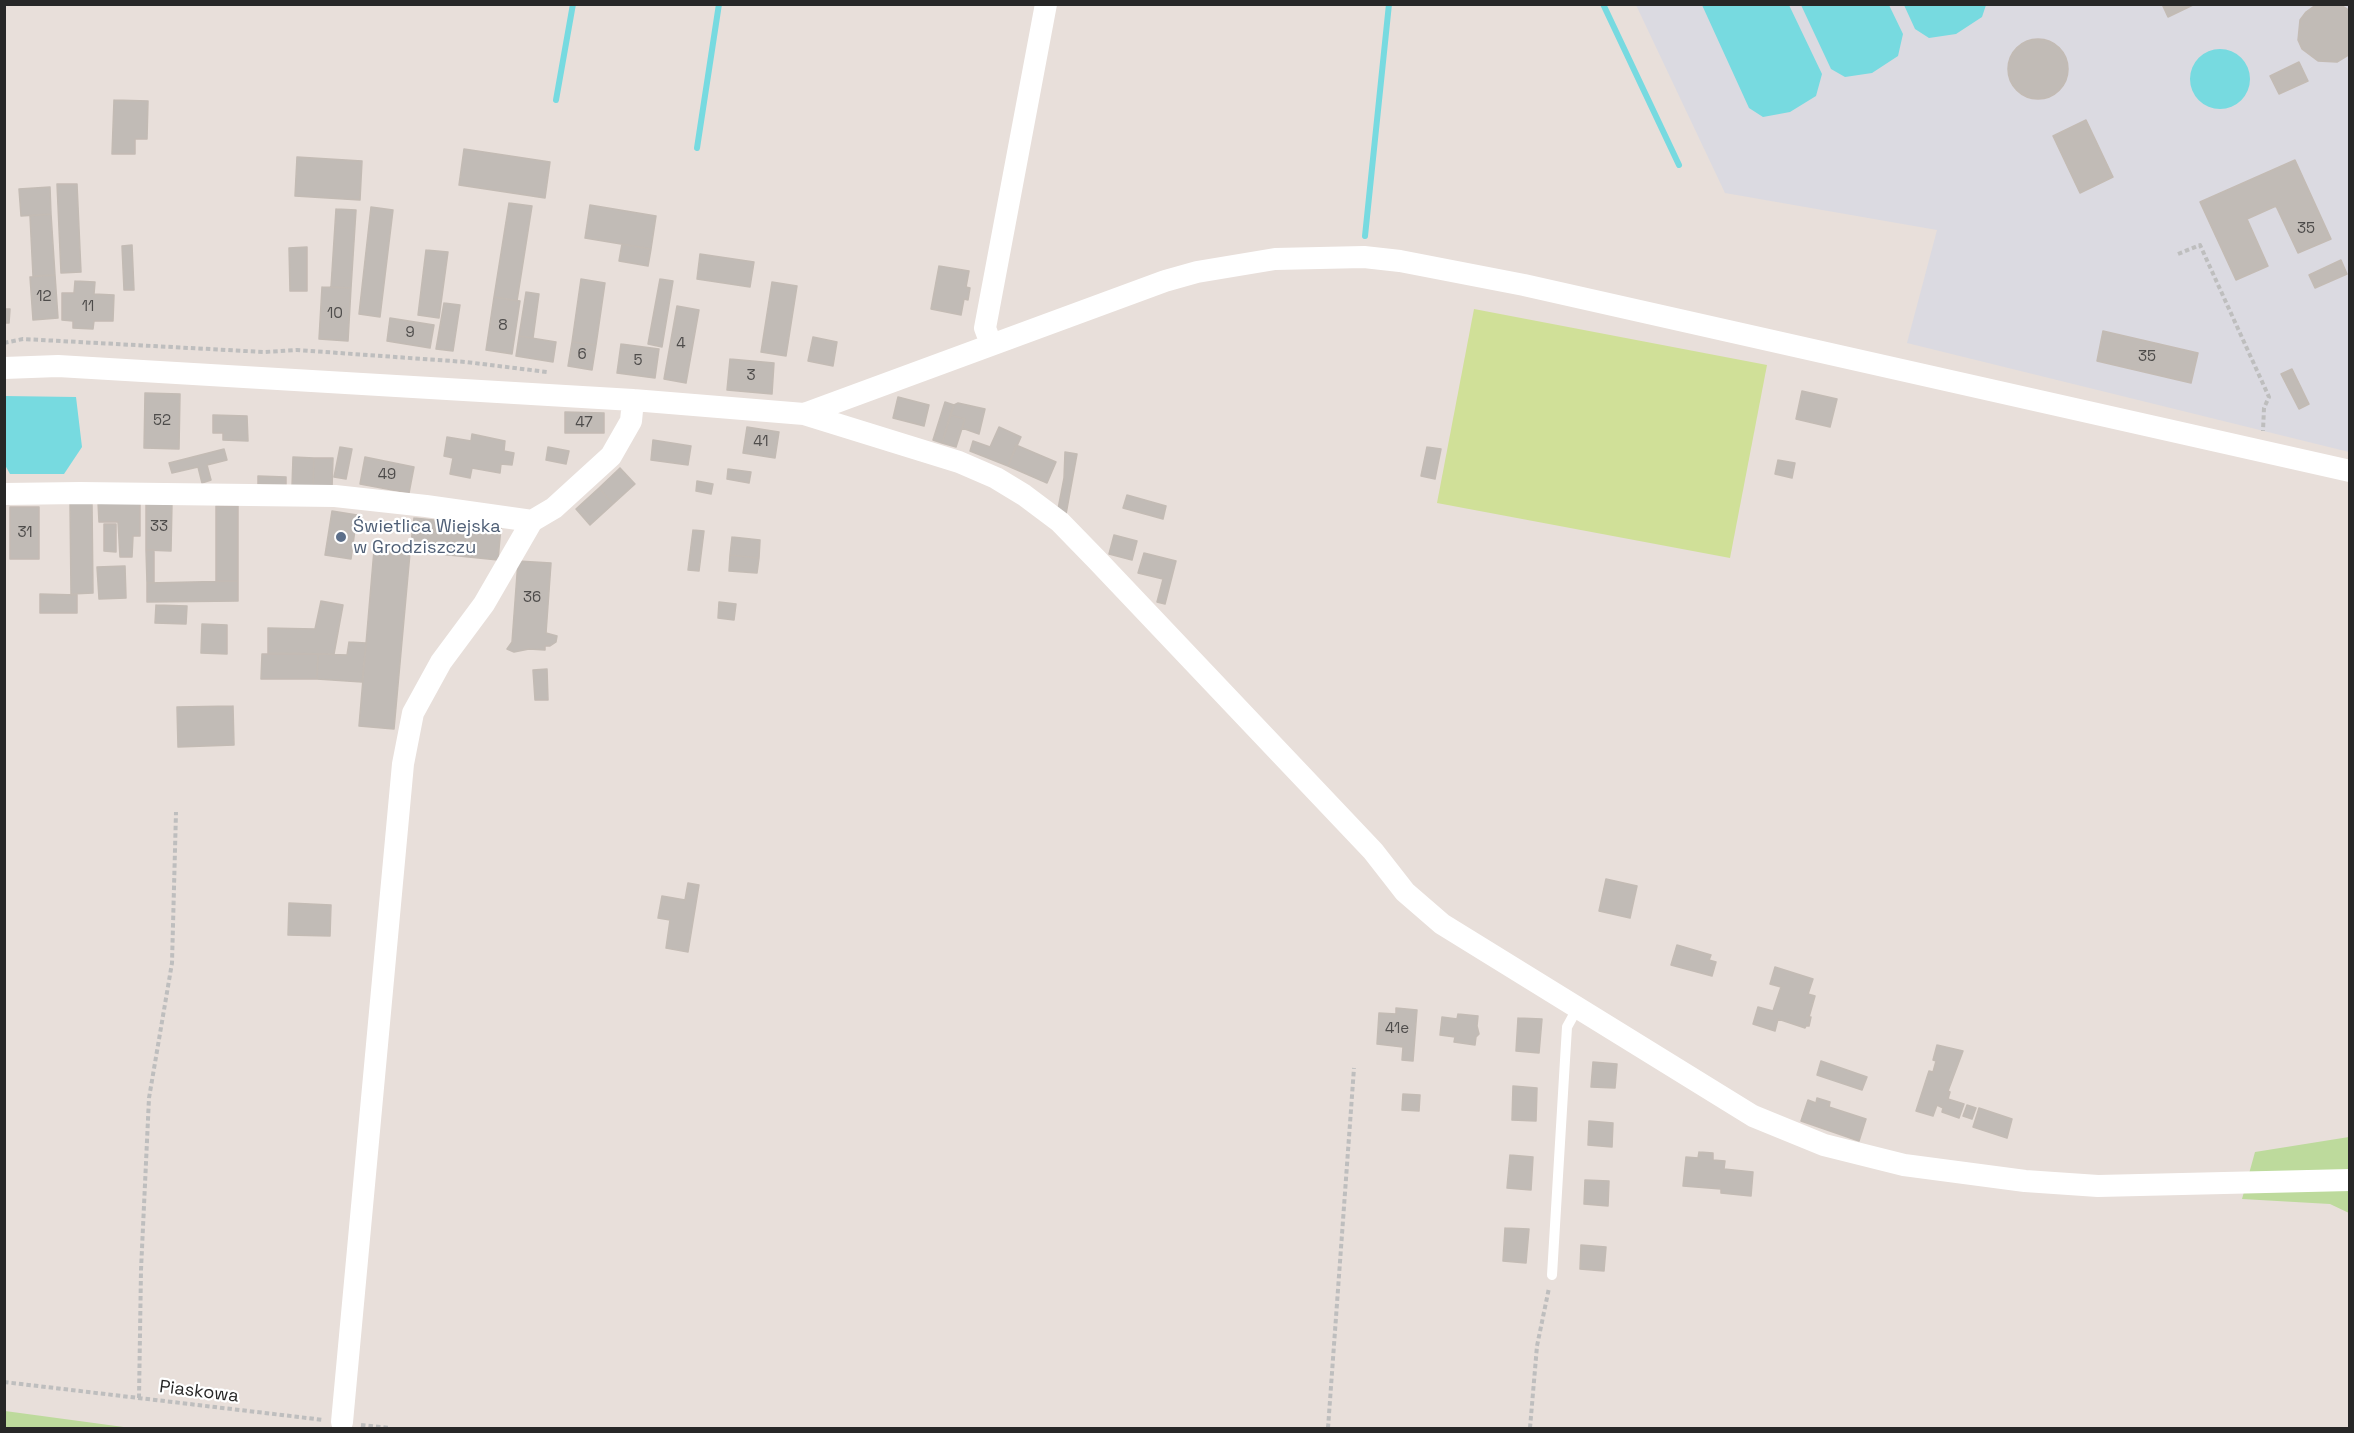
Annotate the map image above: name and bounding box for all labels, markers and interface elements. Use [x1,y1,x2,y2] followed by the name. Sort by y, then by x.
[2297,220,2315,238] house number: 35
[36,288,52,306] house number: 12
[82,298,94,316] house number: 11
[327,305,343,323] house number: 10
[498,317,508,335] house number: 8
[405,324,415,342] house number: 9
[676,335,686,353] house number: 4
[577,346,587,364] house number: 6
[2138,348,2156,366] house number: 35
[634,352,642,370] house number: 5
[746,367,756,385] house number: 3
[153,412,171,430] house number: 52
[575,414,593,432] house number: 47
[753,433,769,451] house number: 41
[378,466,396,484] house number: 49
[353,516,501,558] place label: Świetlica Wiejska w Grodziszczu
[150,518,168,536] house number: 33
[17,524,33,542] house number: 31
[334,530,348,544] marker: Świetlica Wiejska w Grodziszczu
[523,589,541,607] house number: 36
[1385,1020,1409,1038] house number: 41e
[158,1376,240,1408] street label: Piaskowa

